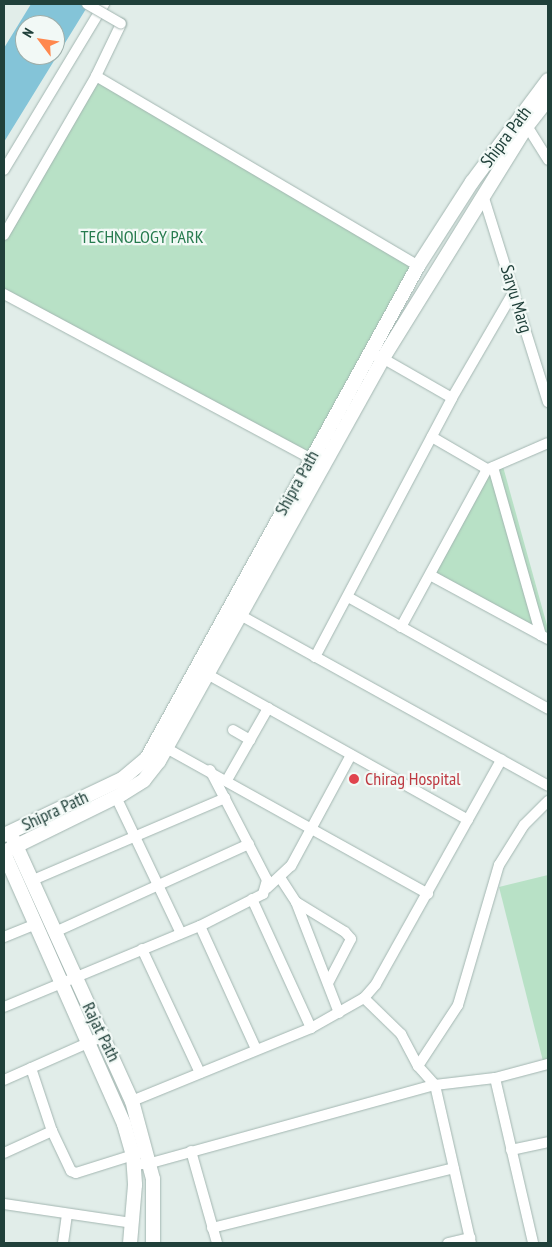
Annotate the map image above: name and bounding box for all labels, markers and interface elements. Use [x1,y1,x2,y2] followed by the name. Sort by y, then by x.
[15,15,65,65] north arrow
[18,25,38,41] text: N
[476,102,536,172] street label: Shipra Path
[80,226,204,248] park label: TECHNOLOGY PARK
[495,263,537,335] street label: Saryu Marg
[270,447,324,519] street label: Shipra Path
[365,768,460,790] place label: Chirag Hospital
[347,772,361,786] marker: Chirag Hospital
[18,786,92,836] street label: Shipra Path
[77,999,125,1065] street label: Rajat Path

